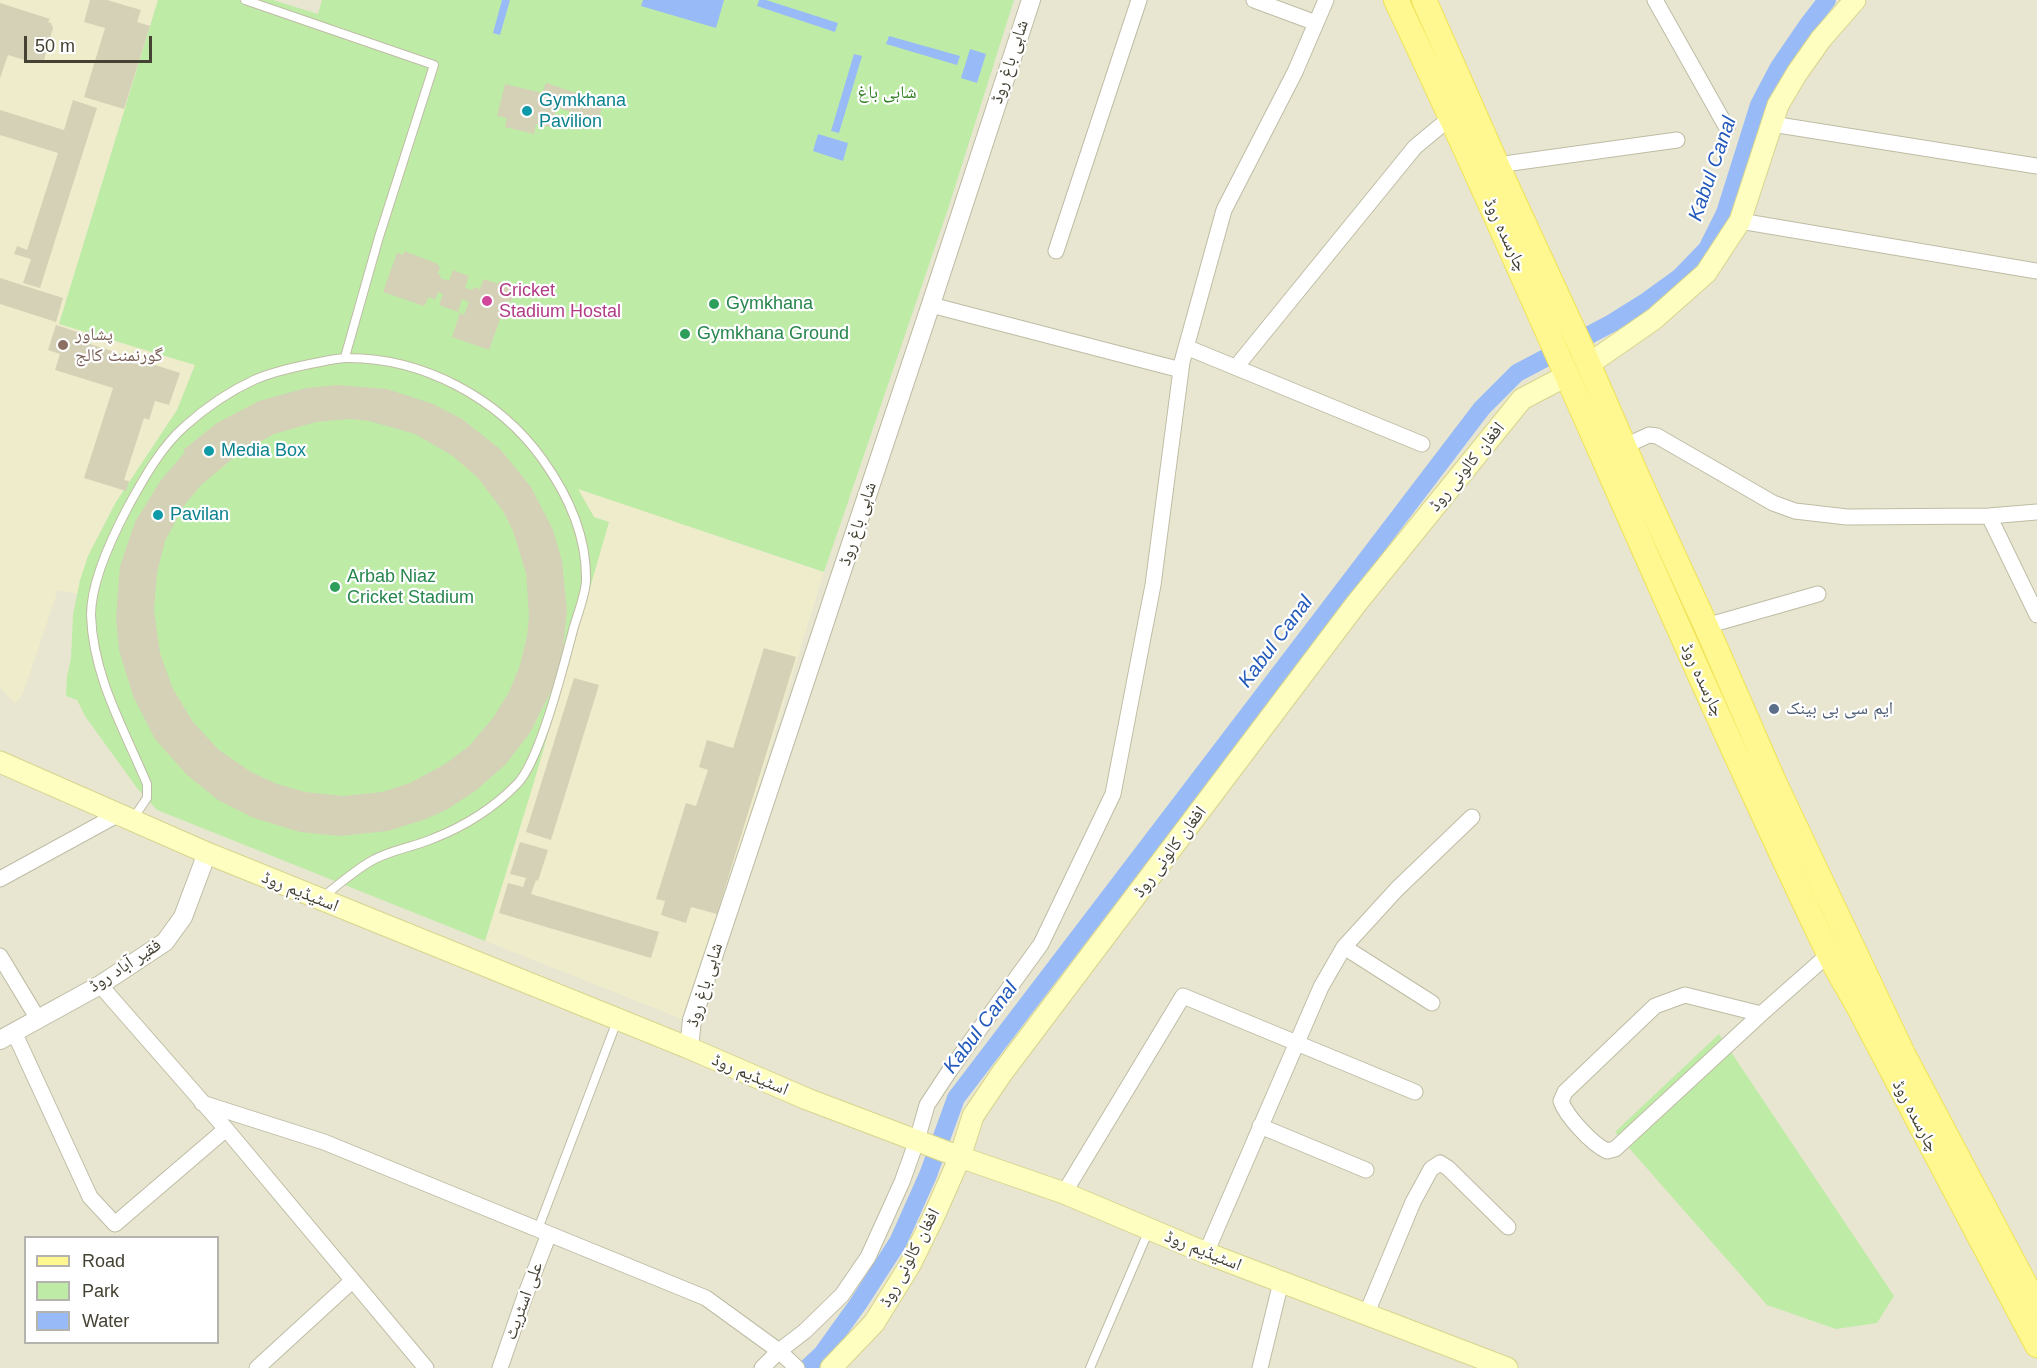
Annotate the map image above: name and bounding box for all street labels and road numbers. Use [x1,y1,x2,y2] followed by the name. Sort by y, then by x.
[986,17,1034,107] street label: شاہی باغ روڈ
[1479,195,1531,275] street label: چارسدہ روڈ
[1424,418,1510,516] street label: افغان کالونی روڈ
[834,479,882,569] street label: شاہی باغ روڈ
[1676,640,1728,720] street label: چارسدہ روڈ
[1129,802,1211,902] street label: افغان کالونی روڈ
[258,867,342,917] street label: اسٹیڈیم روڈ
[85,935,165,997] street label: فقیر آباد روڈ
[682,940,728,1030] street label: شاہی باغ روڈ
[708,1049,792,1101] street label: اسٹیڈیم روڈ
[1887,1076,1943,1156] street label: چارسدہ روڈ
[875,1205,945,1311] street label: افغان کالونی روڈ
[1161,1226,1245,1276] street label: اسٹیڈیم روڈ
[500,1259,548,1343] street label: علی اسٹریٹ

